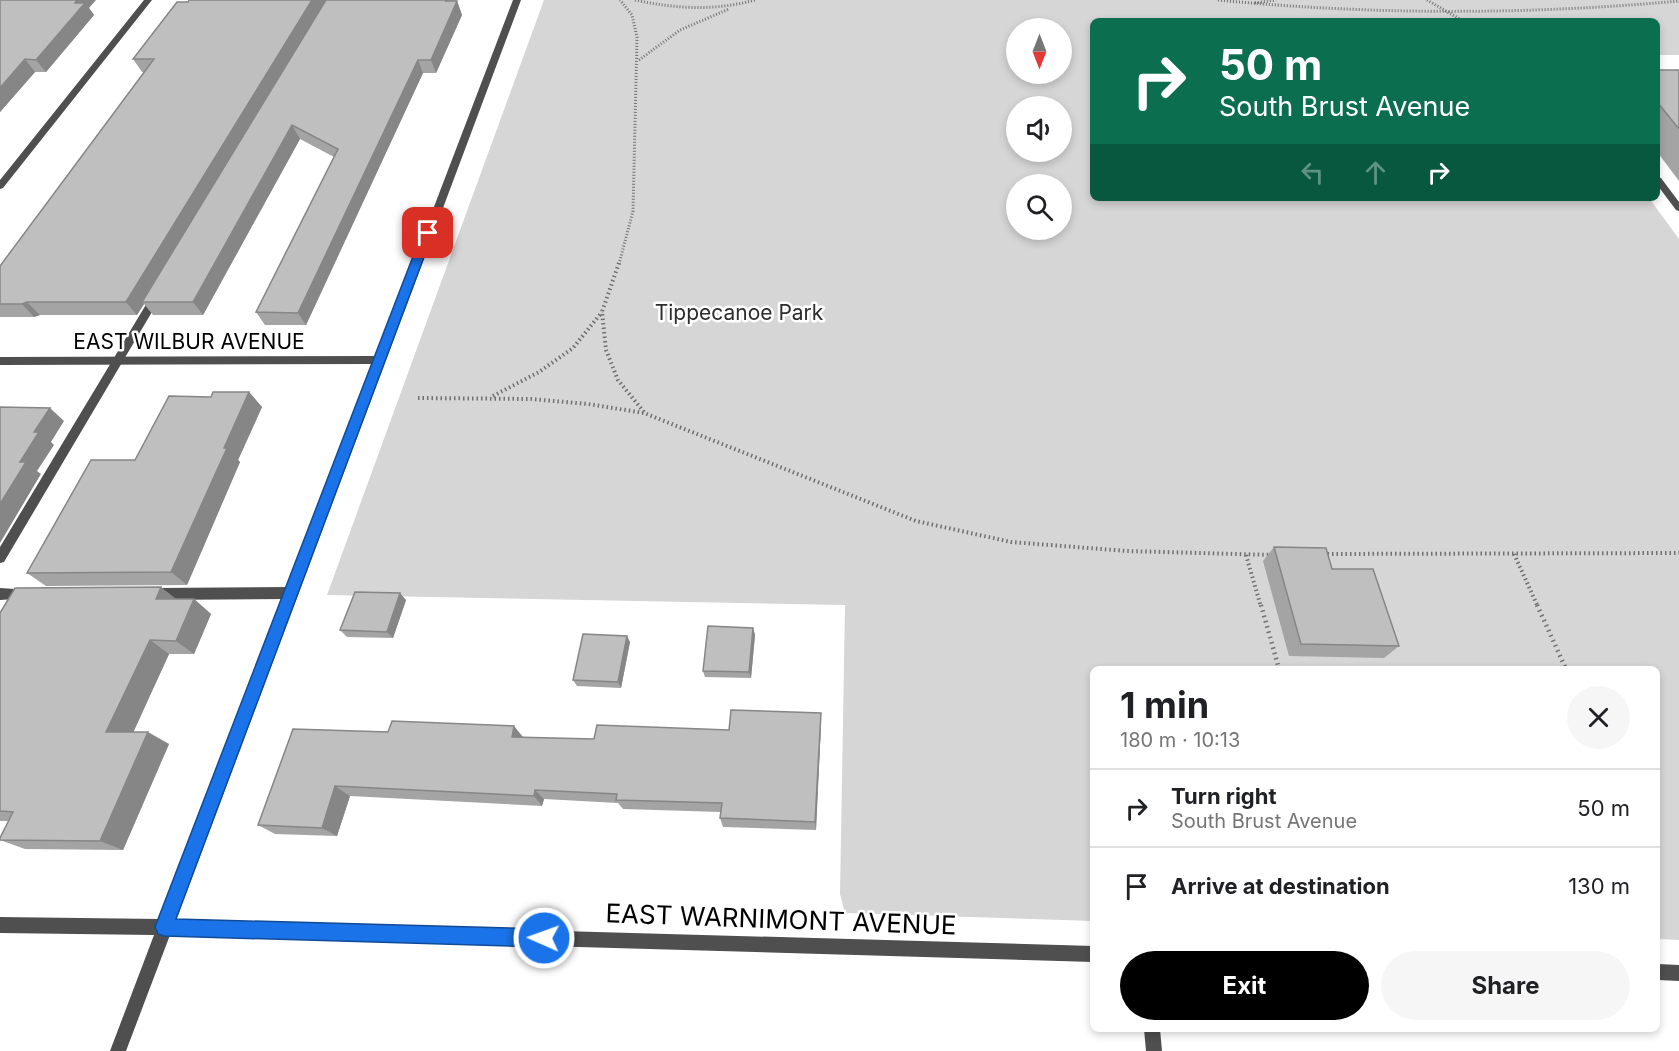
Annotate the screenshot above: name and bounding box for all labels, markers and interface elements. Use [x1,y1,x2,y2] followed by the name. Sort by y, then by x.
[1006,18,1072,84] north arrow
[1006,18,1072,240] map controls
[1219,39,1322,90] text: 50 m
[1120,42,1198,120] icon: right
[1219,90,1470,123] text: South Brust Avenue
[1006,96,1072,162] button: sound
[1296,156,1329,189] icon: left
[1359,156,1392,189] icon: ahead
[1422,156,1455,189] icon: right
[1006,174,1072,240] button: search
[402,207,453,258] pin
[411,216,444,249] icon: arrive
[655,300,824,325] park label: Tippecanoe Park
[73,329,305,354] street label: EAST WILBUR AVENUE
[1120,683,1209,727] text: 1 min
[1567,686,1630,749] button: close
[1120,728,1240,752] text: 180 m · 10:13
[1171,783,1277,809] text: Turn right
[1120,792,1153,825] icon: right
[1577,795,1630,821] text: 50 m
[1171,809,1357,833] text: South Brust Avenue
[1120,870,1153,903] icon: arrive
[1171,873,1390,899] text: Arrive at destination
[1568,873,1630,899] text: 130 m
[605,897,957,941] street label: EAST WARNIMONT AVENUE
[512,906,576,970] position arrow
[1120,951,1369,1020] button: Exit
[1381,951,1630,1020] button: Share

